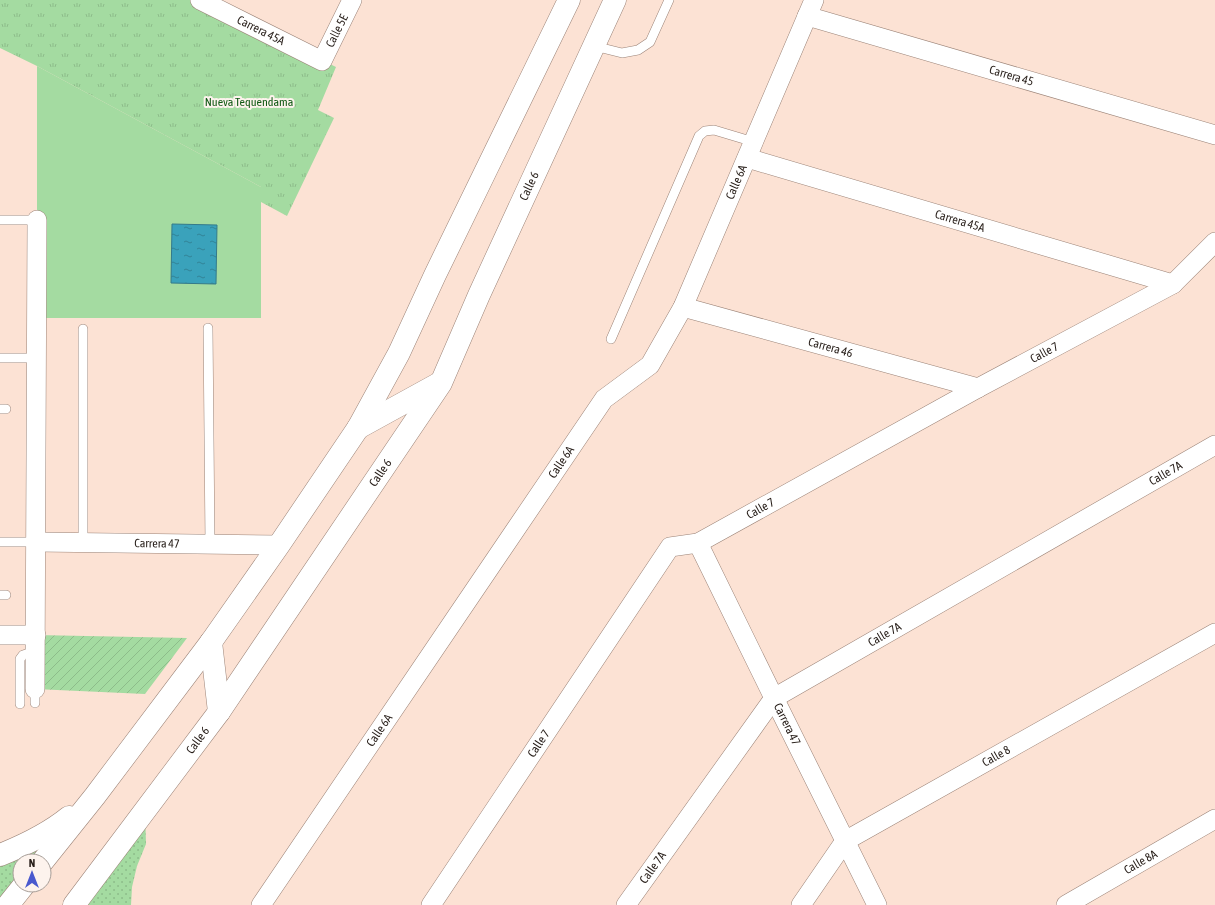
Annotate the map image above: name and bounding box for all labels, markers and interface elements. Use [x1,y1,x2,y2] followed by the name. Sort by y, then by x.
[323,12,351,50] street label: Calle 5E
[235,13,287,48] street label: Carrera 45A
[988,63,1035,89] street label: Carrera 45
[205,95,293,109] park label: Nueva Tequendama
[723,163,750,201] street label: Calle 6A
[517,169,542,203] street label: Calle 6
[933,207,987,235] street label: Carrera 45A
[807,335,855,360] street label: Carrera 46
[1028,339,1061,366] street label: Calle 7
[545,443,577,481] street label: Calle 6A
[366,456,395,489] street label: Calle 6
[1147,458,1185,488] street label: Calle 7A
[744,495,777,522] street label: Calle 7
[134,536,180,551] street label: Carrera 47
[866,619,904,650] street label: Calle 7A
[771,701,804,748] street label: Carrera 47
[364,711,395,749] street label: Calle 6A
[183,724,213,756] street label: Calle 6
[525,727,553,760] street label: Calle 7
[980,742,1013,770] street label: Calle 8
[1121,847,1160,877] street label: Calle 8A
[637,849,669,886] street label: Calle 7A
[12,853,52,893] north arrow
[29,857,35,869] text: N

